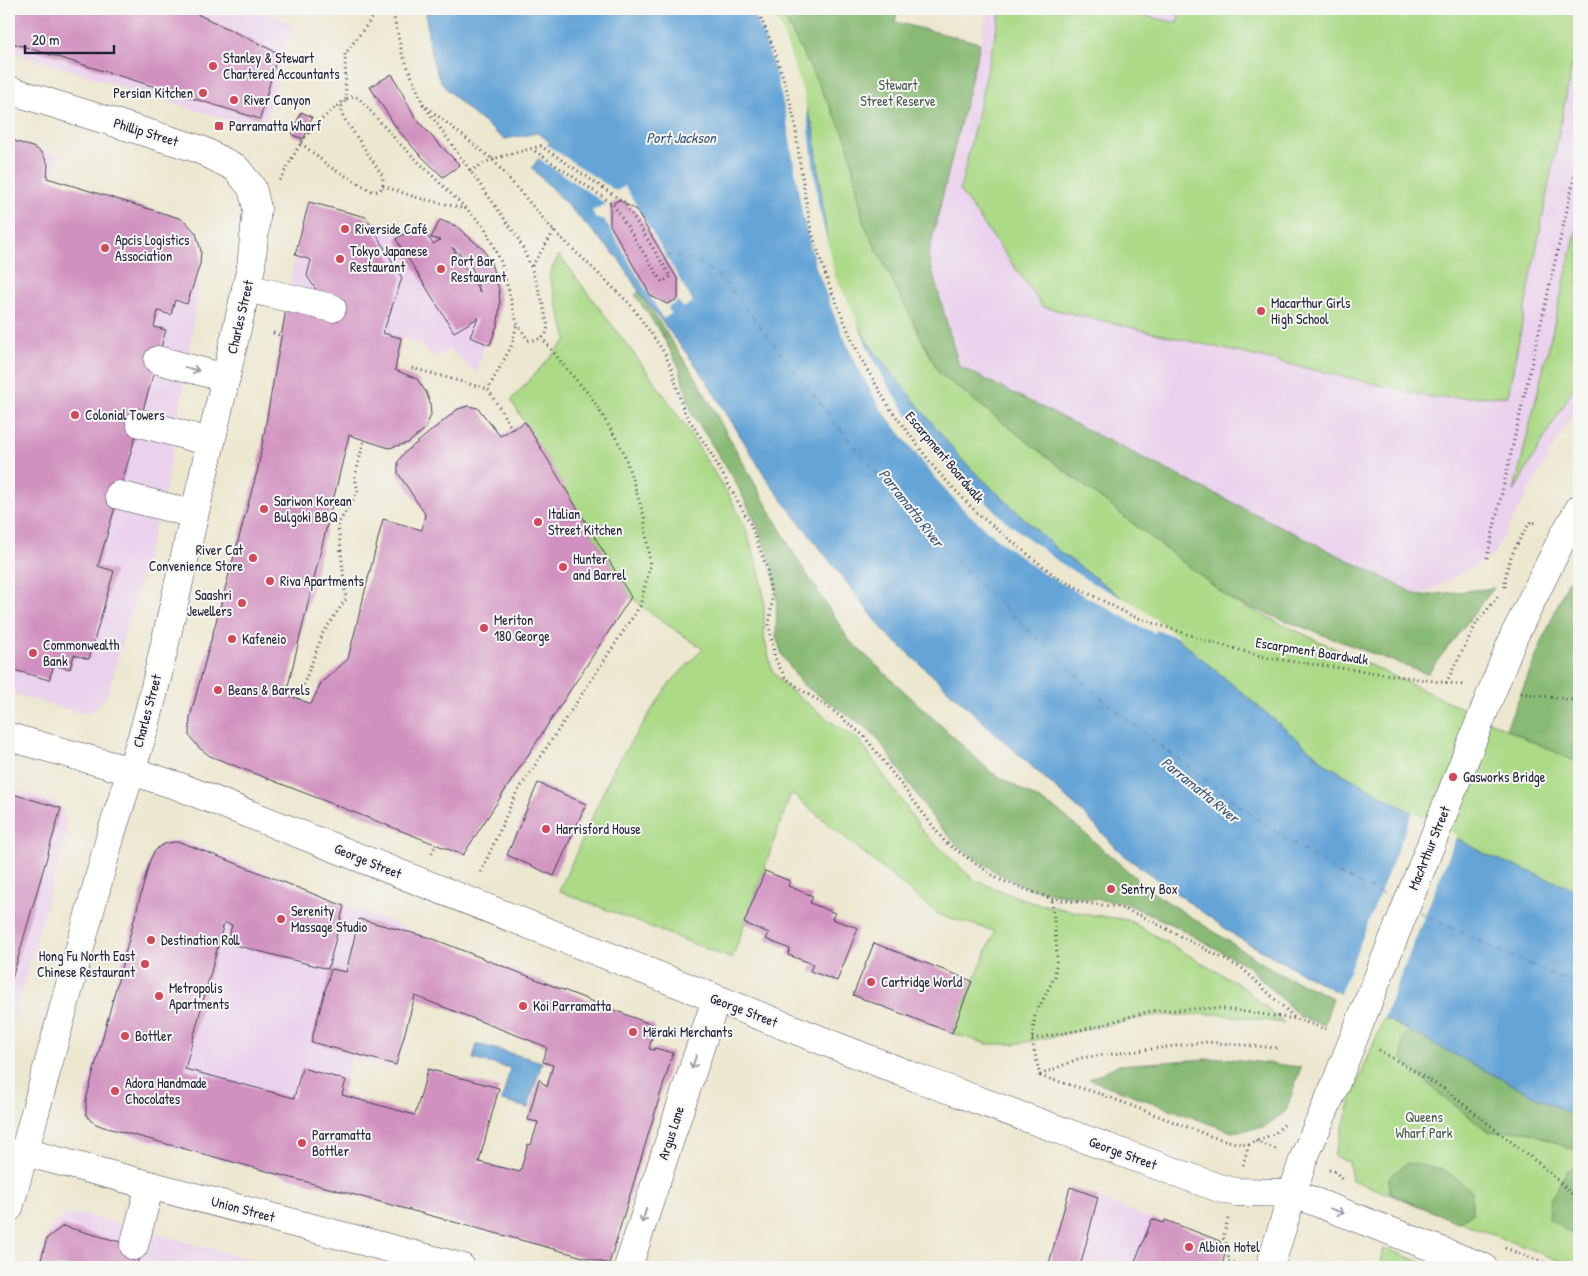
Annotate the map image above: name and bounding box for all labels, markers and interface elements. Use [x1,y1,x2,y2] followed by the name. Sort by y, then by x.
[25,22,114,54] scale bar
[32,29,59,50] text: 20 m
[223,48,340,83] place label: Stanley & Stewart Chartered Accountants
[207,60,219,72] marker: Stanley & Stewart Chartered Accountants
[860,75,936,110] park label: Stewart Street Reserve
[113,83,193,102] place label: Persian Kitchen
[197,87,209,99] marker: Persian Kitchen
[244,90,311,110] place label: River Canyon
[228,94,240,106] marker: River Canyon
[111,113,181,151] street label: Phillip Street
[229,116,321,135] place label: Parramatta Wharf
[213,120,225,132] marker: Parramatta Wharf
[646,127,717,148] water label: Port Jackson
[355,219,428,238] place label: Riverside Café
[339,223,351,235] marker: Riverside Café
[115,230,189,265] place label: Apcis Logistics Association
[350,241,428,276] place label: Tokyo Japanese Restaurant
[99,242,111,254] marker: Apcis Logistics Association
[451,251,506,286] place label: Port Bar Restaurant
[334,253,346,265] marker: Tokyo Japanese Restaurant
[435,263,447,275] marker: Port Bar Restaurant
[222,278,257,356] street label: Charles Street
[1271,293,1350,329] place label: Macarthur Girls High School
[1255,305,1267,317] marker: Macarthur Girls High School
[183,365,199,374] one-way arrow
[85,405,165,424] place label: Colonial Towers
[901,407,989,507] street label: Escarpment Boardwalk
[69,409,81,421] marker: Colonial Towers
[874,464,950,553] water label: Parramatta River
[274,491,352,527] place label: Sariwon Korean Bulgoki BBQ
[258,503,270,515] marker: Sariwon Korean Bulgoki BBQ
[548,504,622,539] place label: Italian Street Kitchen
[532,516,544,528] marker: Italian Street Kitchen
[149,540,243,575] place label: River Cat Convenience Store
[573,549,626,584] place label: Hunter and Barrel
[247,552,259,564] marker: River Cat Convenience Store
[557,561,569,573] marker: Hunter and Barrel
[280,571,364,591] place label: Riva Apartments
[264,575,276,587] marker: Riva Apartments
[187,585,232,620] place label: Saashri Jewellers
[236,597,248,609] marker: Saashri Jewellers
[494,610,550,646] place label: Meriton 180 George
[478,622,490,634] marker: Meriton 180 George
[242,629,286,648] place label: Kafeneio
[1254,632,1370,670] street label: Escarpment Boardwalk
[226,633,238,645] marker: Kafeneio
[43,635,119,670] place label: Commonwealth Bank
[27,647,39,659] marker: Commonwealth Bank
[128,672,165,750] street label: Charles Street
[228,680,310,699] place label: Beans & Barrels
[212,684,224,696] marker: Beans & Barrels
[1157,752,1245,829] water label: Parramatta River
[1463,767,1546,787] place label: Gasworks Bridge
[1447,771,1459,783] marker: Gasworks Bridge
[1403,803,1454,893] street label: MacArthur Street
[556,819,641,838] place label: Harrisford House
[540,823,552,835] marker: Harrisford House
[331,838,405,884] street label: George Street
[1121,879,1178,899] place label: Sentry Box
[1105,883,1117,895] marker: Sentry Box
[291,901,368,937] place label: Serenity Massage Studio
[275,913,287,925] marker: Serenity Massage Studio
[161,930,241,949] place label: Destination Roll
[145,934,157,946] marker: Destination Roll
[37,946,135,981] place label: Hong Fu North East Chinese Restaurant
[139,958,151,970] marker: Hong Fu North East Chinese Restaurant
[881,972,963,992] place label: Cartridge World
[865,976,877,988] marker: Cartridge World
[169,978,229,1014] place label: Metropolis Apartments
[707,988,781,1032] street label: George Street
[153,990,165,1002] marker: Metropolis Apartments
[533,996,611,1015] place label: Koi Parramatta
[517,1000,529,1012] marker: Koi Parramatta
[643,1022,733,1041] place label: Mëraki Merchants
[135,1026,173,1045] place label: Bottler
[627,1026,639,1038] marker: Mëraki Merchants
[119,1030,131,1042] marker: Bottler
[689,1053,698,1069] one-way arrow
[125,1073,207,1108] place label: Adora Handmade Chocolates
[109,1085,121,1097] marker: Adora Handmade Chocolates
[653,1103,689,1162] street label: Argus Lane
[1395,1107,1453,1142] park label: Queens Wharf Park
[312,1125,371,1160] place label: Parramatta Bottler
[1086,1131,1160,1175] street label: George Street
[296,1137,308,1149] marker: Parramatta Bottler
[209,1191,277,1226] street label: Union Street
[1330,1207,1345,1216] one-way arrow
[639,1208,649,1224] one-way arrow
[1199,1237,1260,1256] place label: Albion Hotel
[1183,1241,1195,1253] marker: Albion Hotel

